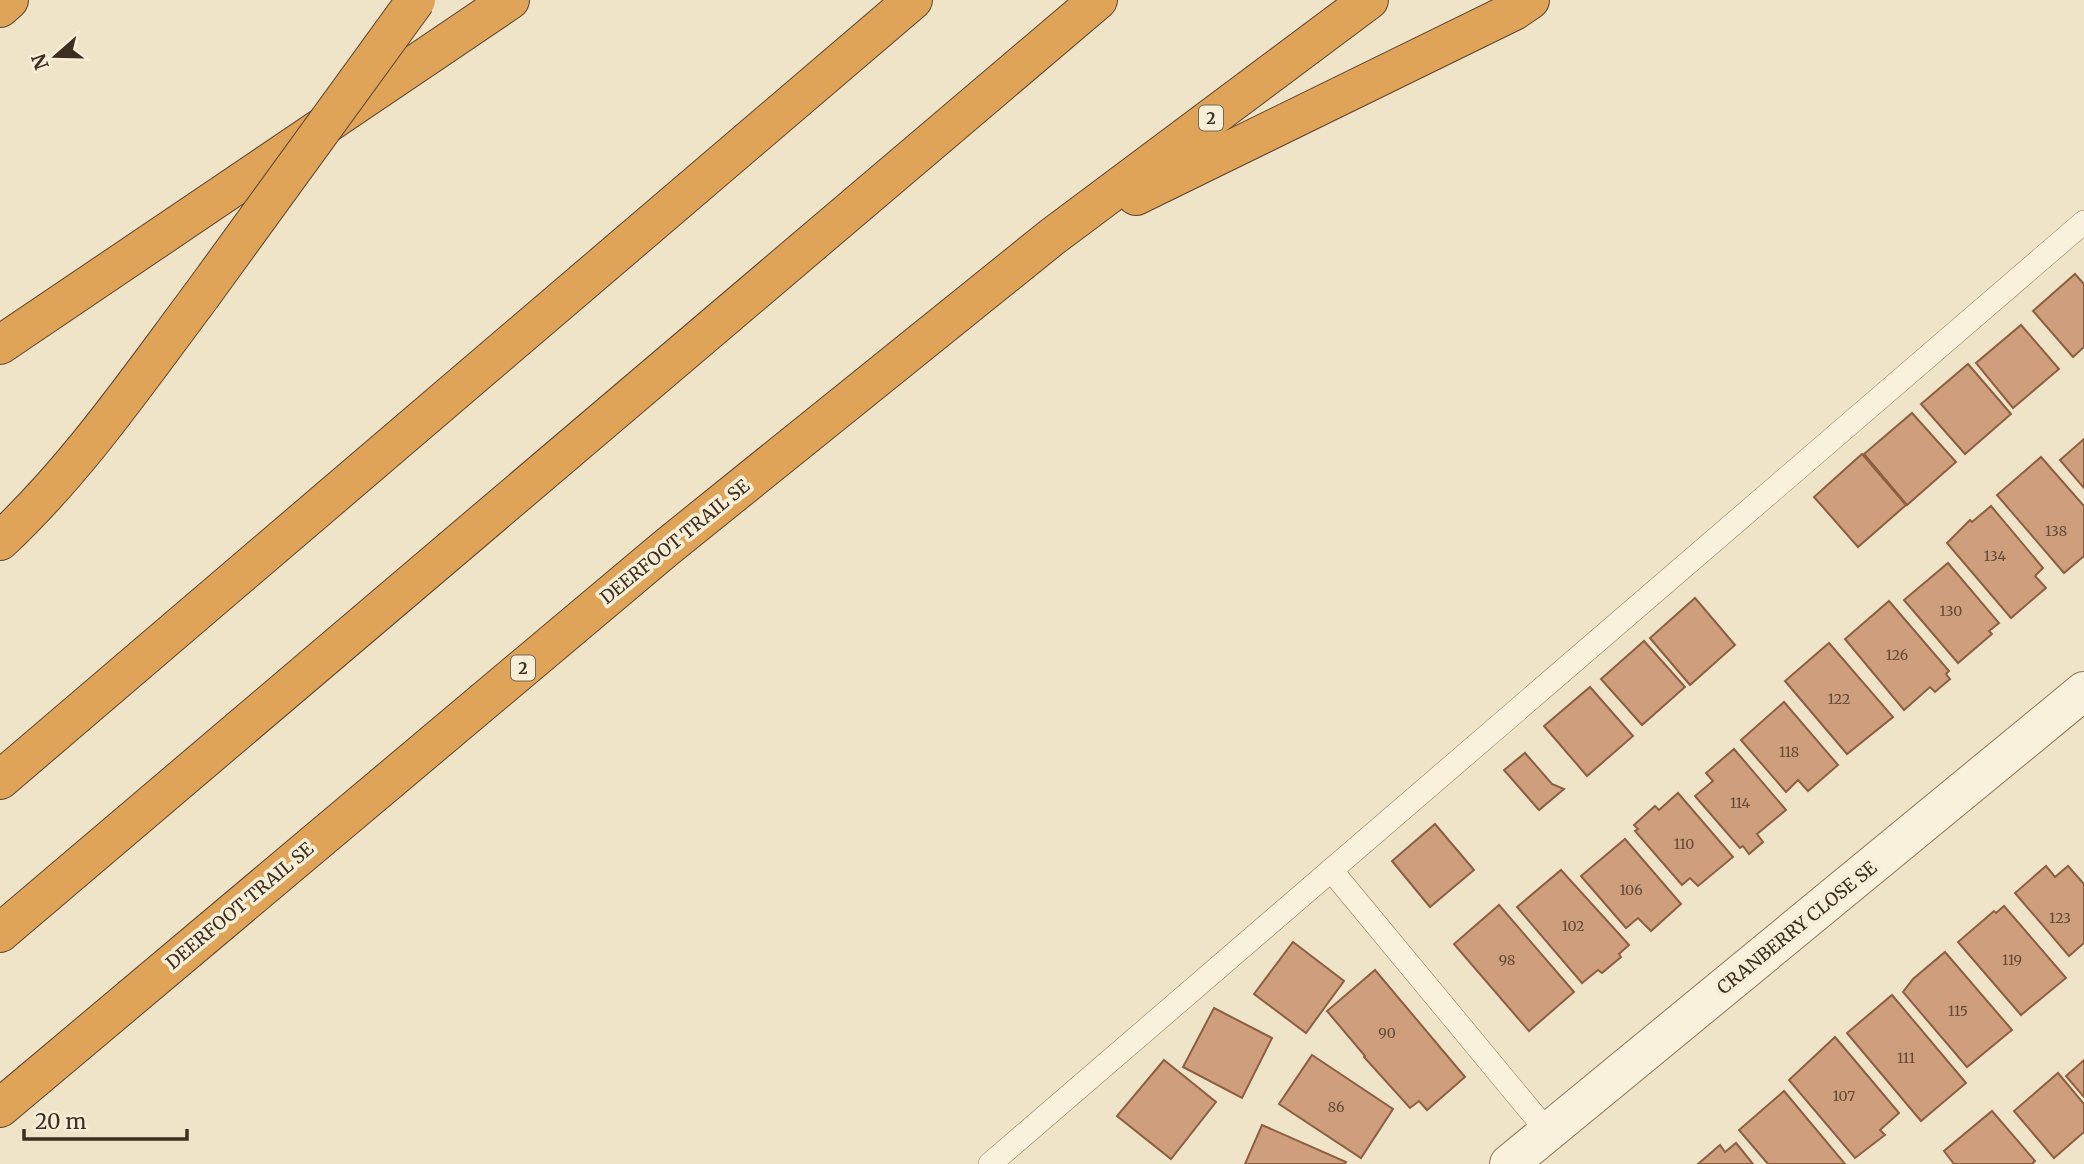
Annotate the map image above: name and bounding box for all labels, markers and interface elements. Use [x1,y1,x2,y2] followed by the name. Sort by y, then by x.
[21,21,91,91] north arrow
[26,51,54,73] text: N
[1199,106,1223,130] road number: 2
[595,474,754,609] street label: DEERFOOT TRAIL SE
[2045,522,2067,540] house number: 138
[1984,547,2007,565] house number: 134
[1940,602,1962,620] house number: 130
[1886,646,1908,664] house number: 126
[511,656,535,680] road number: 2
[1828,690,1850,708] house number: 122
[1779,743,1799,761] house number: 118
[1730,794,1750,812] house number: 114
[1674,835,1694,853] house number: 110
[161,837,319,974] street label: DEERFOOT TRAIL SE
[1712,856,1882,999] street label: CRANBERRY CLOSE SE
[1619,881,1643,899] house number: 106
[2049,909,2071,927] house number: 123
[1562,917,1584,935] house number: 102
[1499,951,1515,969] house number: 98
[2002,951,2022,969] house number: 119
[1948,1002,1968,1020] house number: 115
[1378,1024,1396,1042] house number: 90
[1897,1049,1915,1067] house number: 111
[1833,1087,1855,1105] house number: 107
[24,1098,187,1142] scale bar
[1328,1098,1344,1116] house number: 86
[35,1108,87,1135] text: 20 m

